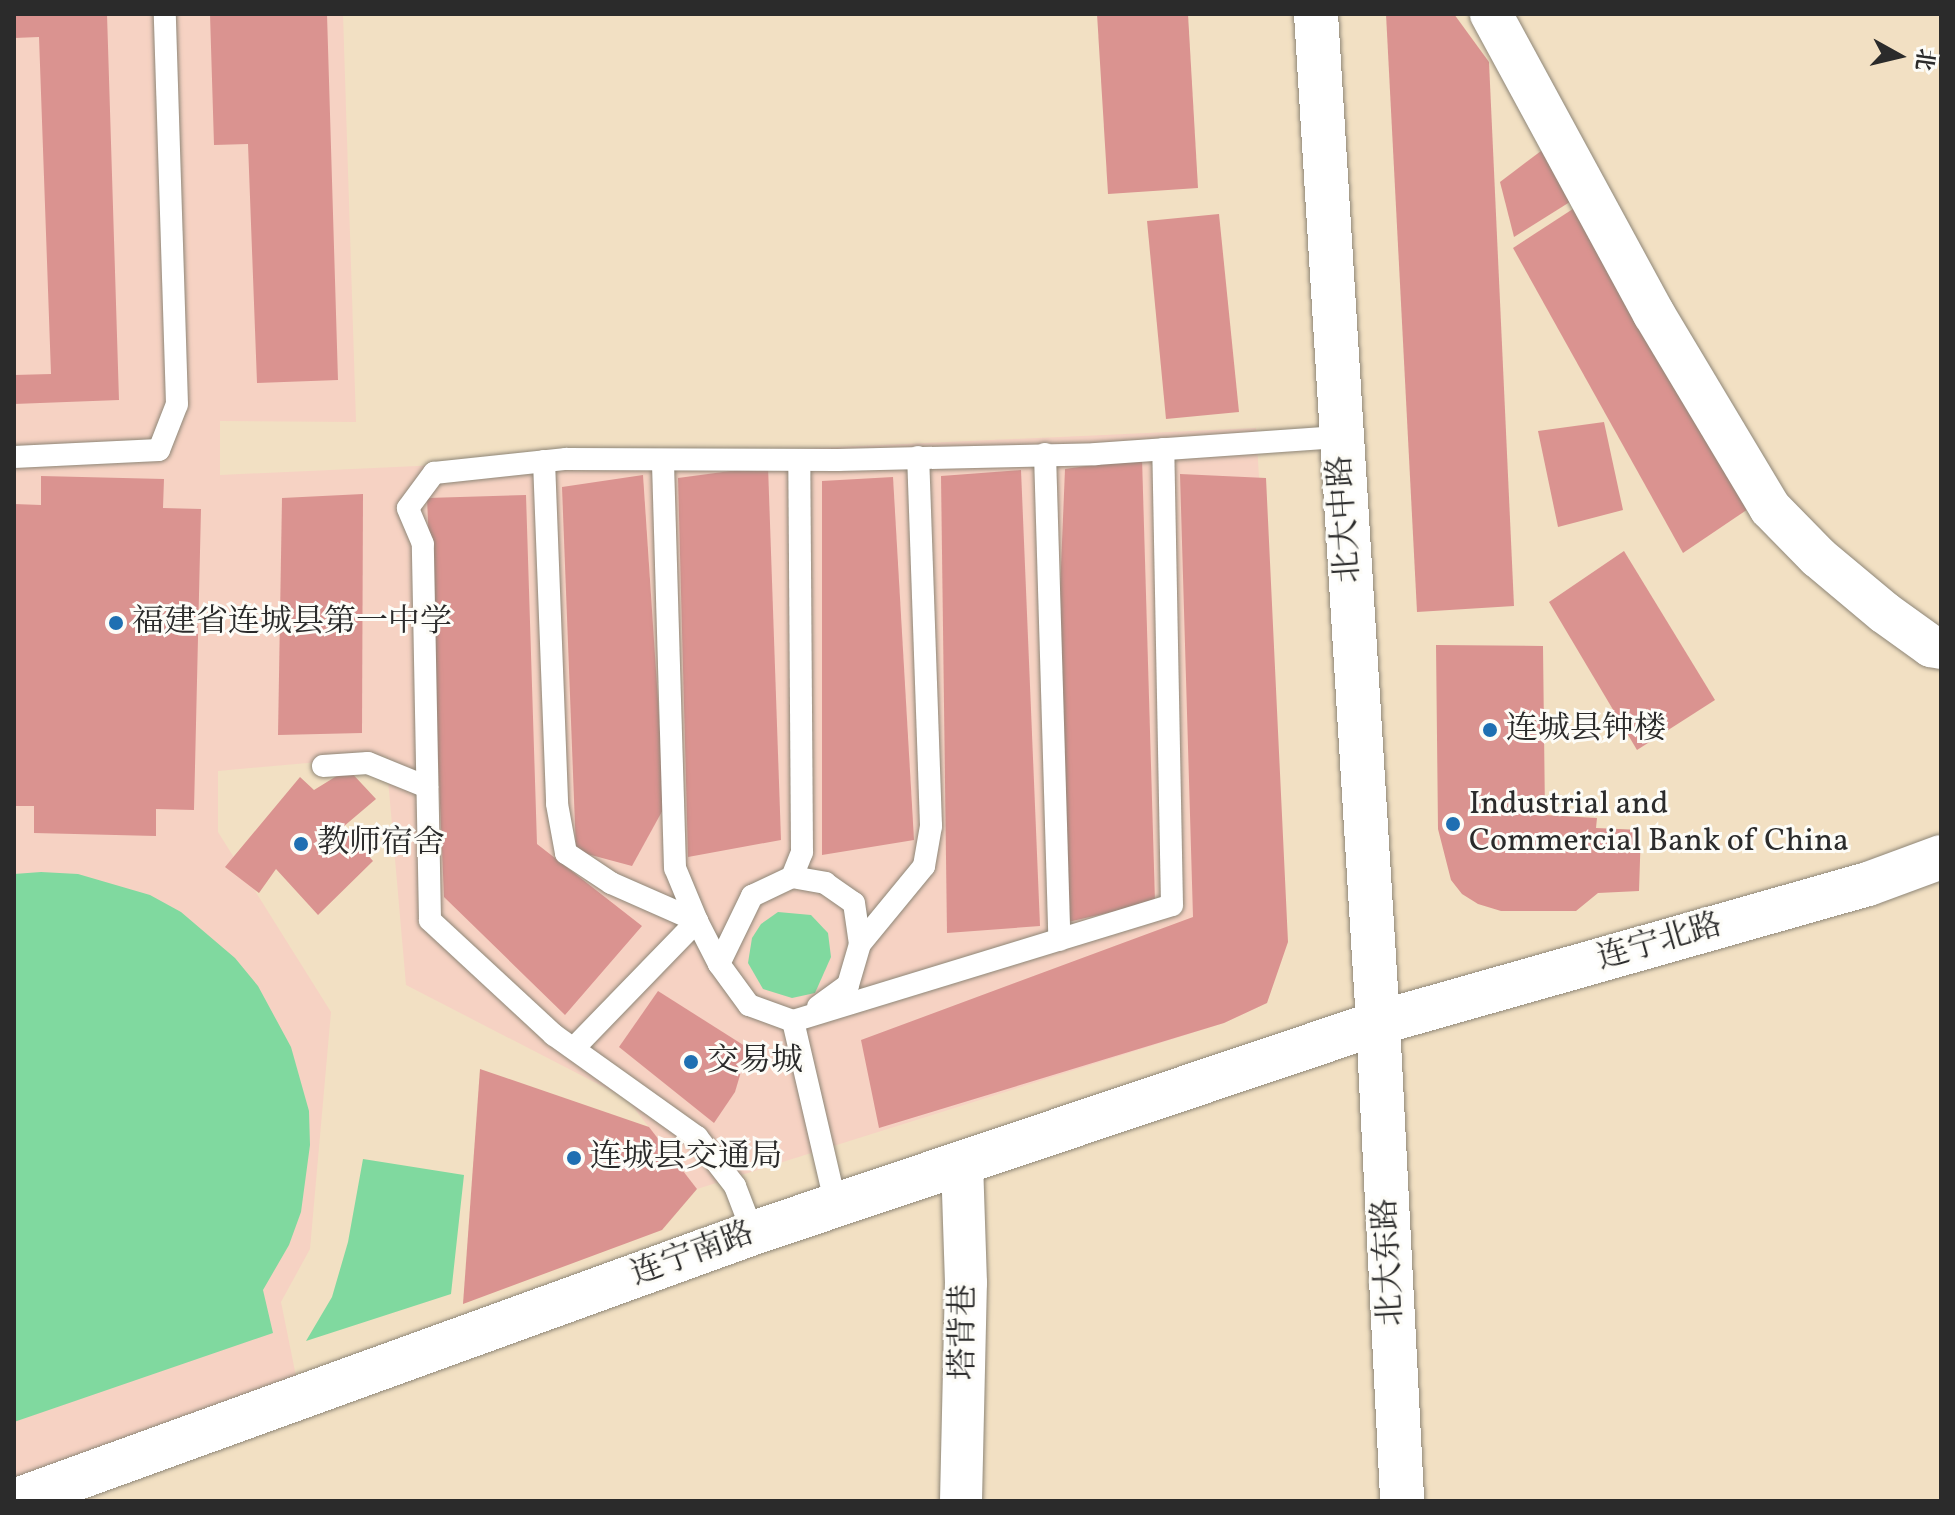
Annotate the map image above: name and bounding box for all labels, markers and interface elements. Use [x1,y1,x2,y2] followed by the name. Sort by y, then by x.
[1859,16,1939,96] north arrow
[1906,46,1940,72] text: 北
[1322,454,1370,584] street label: 北大中路
[132,604,452,642] place label: 福建省连城县第一中学
[107,614,125,632] marker: 福建省连城县第一中学
[1506,711,1666,749] place label: 连城县钟楼
[1481,721,1499,739] marker: 连城县钟楼
[1469,787,1846,862] place label: Industrial and Commercial Bank of China
[1444,815,1462,833] marker: Industrial and Commercial Bank of China
[317,825,445,863] place label: 教师宿舍
[292,835,310,853] marker: 教师宿舍
[1593,907,1727,979] street label: 连宁北路
[707,1043,803,1081] place label: 交易城
[682,1053,700,1071] marker: 交易城
[590,1139,782,1177] place label: 连城县交通局
[565,1149,583,1167] marker: 连城县交通局
[1367,1197,1413,1327] street label: 北大东路
[626,1215,760,1295] street label: 连宁南路
[946,1284,984,1380] street label: 塔背巷

